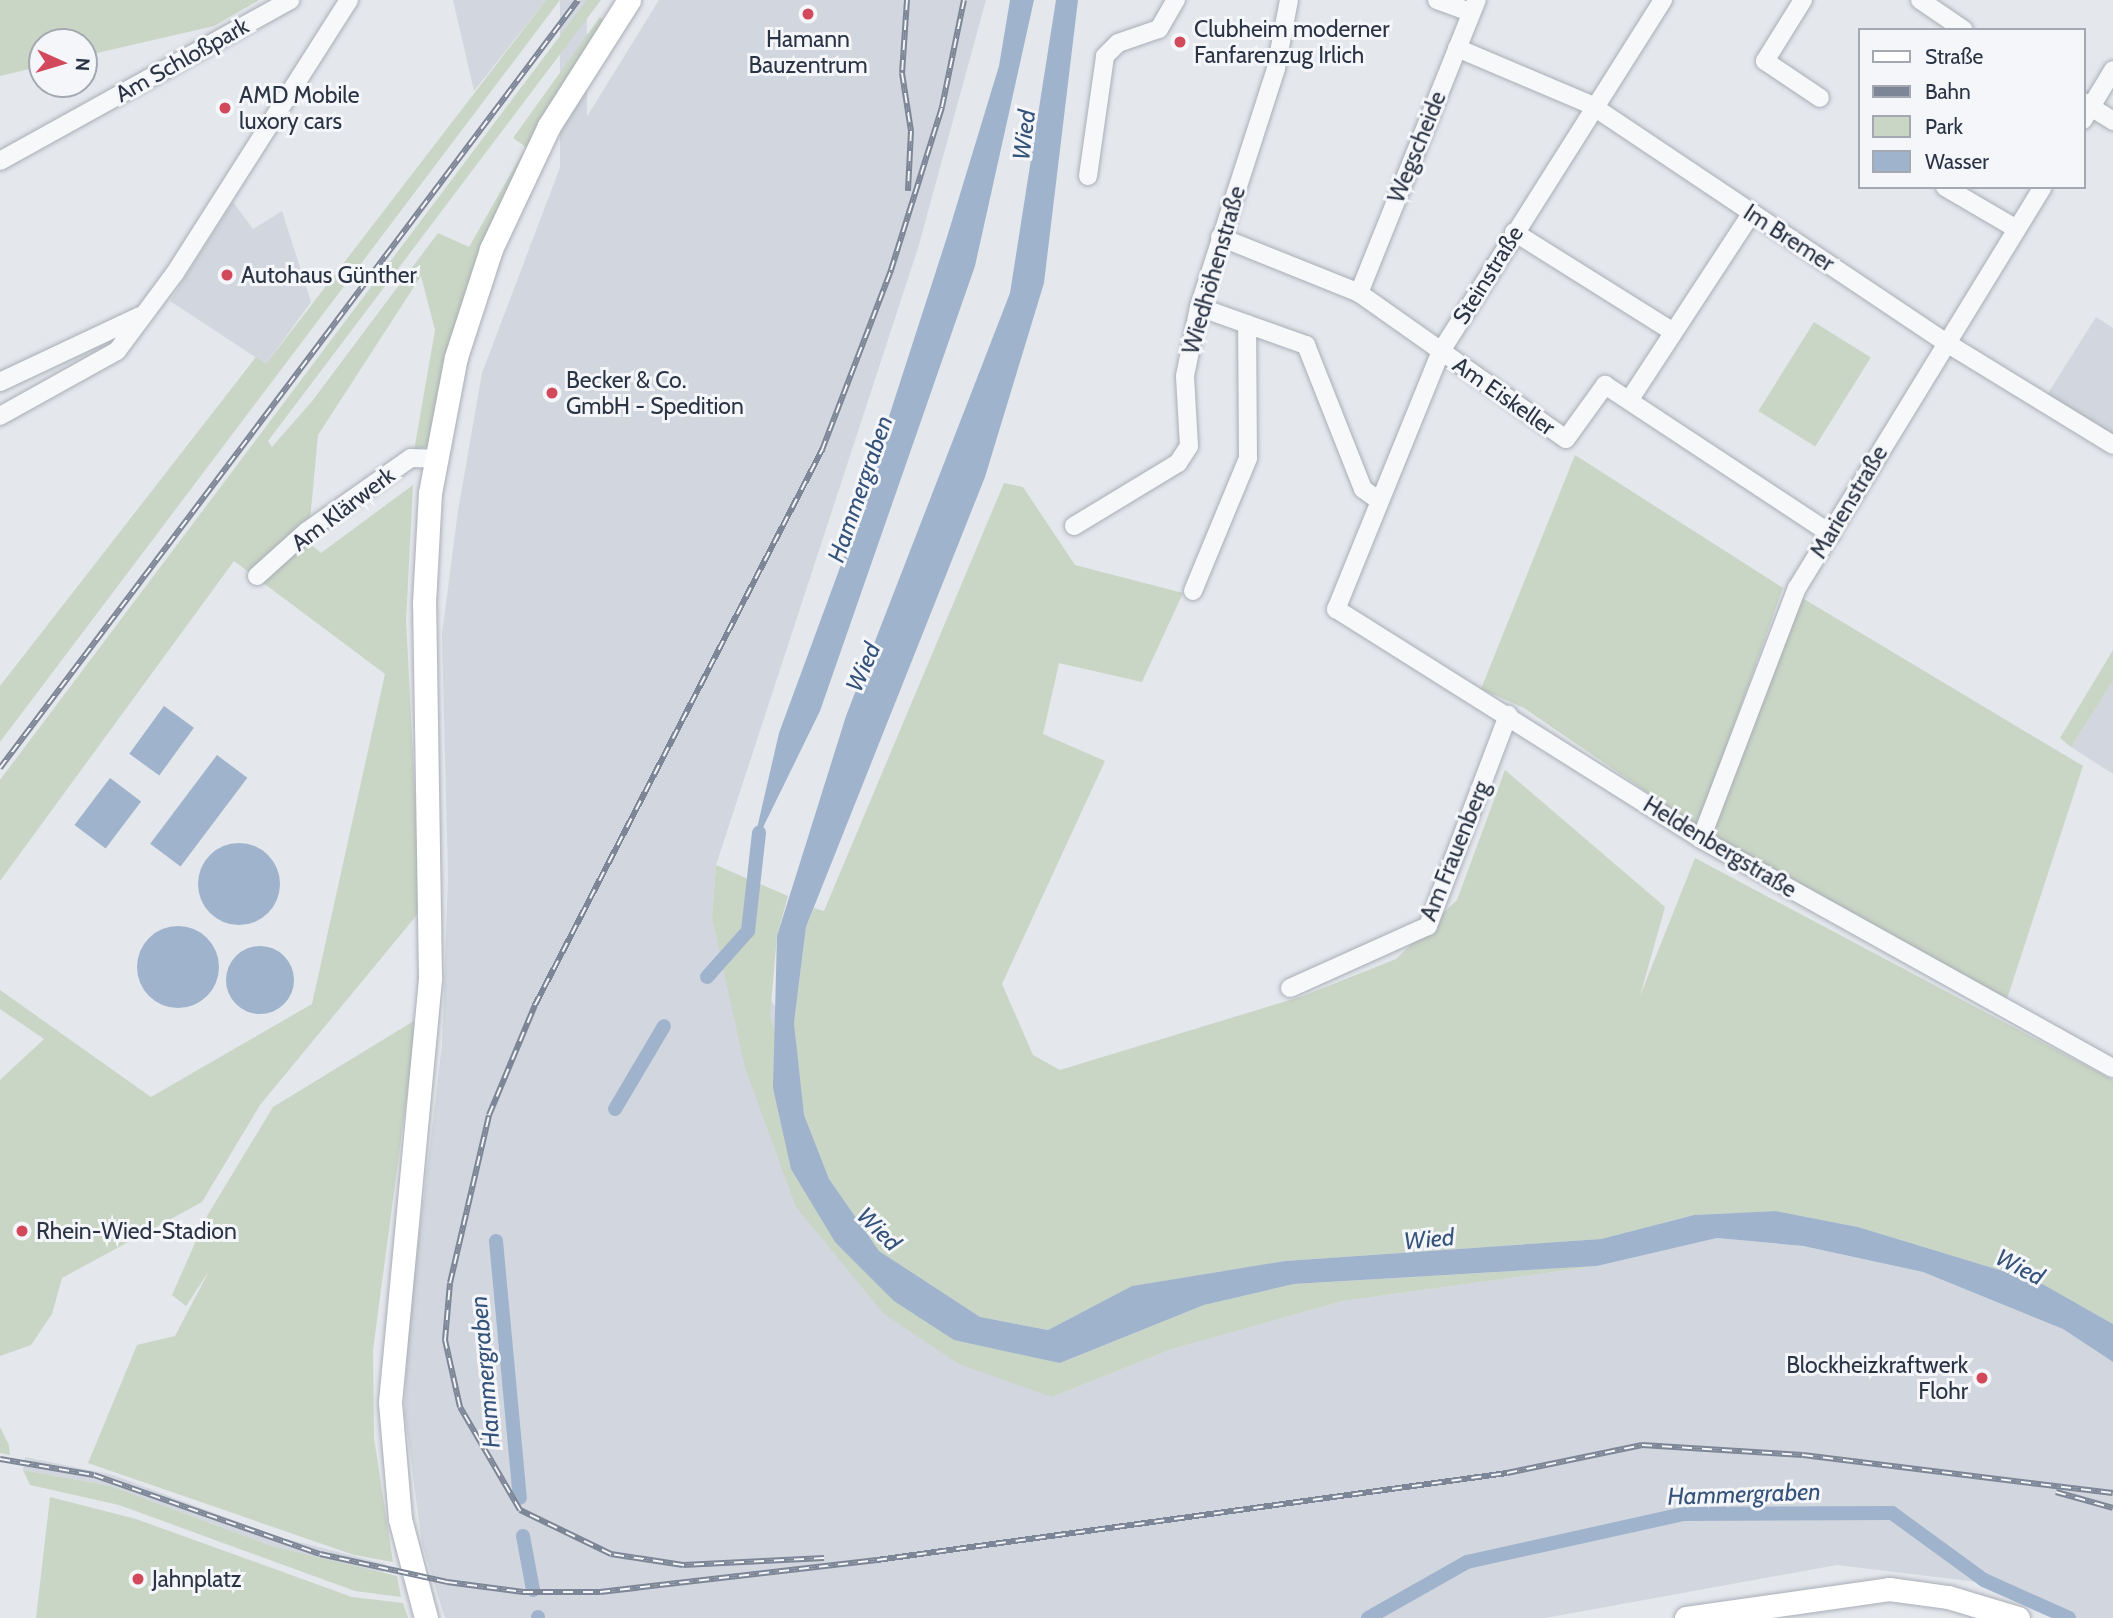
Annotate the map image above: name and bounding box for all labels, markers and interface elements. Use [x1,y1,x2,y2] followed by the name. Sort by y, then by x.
[800,6,816,22] marker: Hamann Bauzentrum
[110,12,254,108] street label: Am Schloßpark
[1194,15,1389,69] place label: Clubheim moderner Fanfarenzug Irlich
[748,25,868,79] place label: Hamann Bauzentrum
[28,28,98,98] north arrow
[1857,28,2085,189] legend
[1172,34,1188,50] marker: Clubheim moderner Fanfarenzug Irlich
[1925,44,1983,69] text: Straße
[71,57,94,72] text: N
[1925,79,1971,104] text: Bahn
[239,81,359,135] place label: AMD Mobile luxory cars
[1382,87,1452,207] street label: Wegscheide
[217,100,233,116] marker: AMD Mobile luxory cars
[1007,108,1041,162] water label: Wied
[1925,114,1963,139] text: Park
[1925,149,1989,174] text: Wasser
[1177,183,1251,357] street label: Wiedhöhenstraße
[1738,198,1840,278] street label: Im Bremer
[1447,221,1529,329] street label: Steinstraße
[241,261,417,289] place label: Autohaus Günther
[219,267,235,283] marker: Autohaus Günther
[1448,351,1560,441] street label: Am Eiskeller
[566,366,744,420] place label: Becker & Co. GmbH - Spedition
[544,385,560,401] marker: Becker & Co. GmbH - Spedition
[821,412,899,566] water label: Hammergraben
[1805,441,1893,563] street label: Marienstraße
[286,461,400,557] street label: Am Klärwerk
[840,638,886,696] water label: Wied
[1414,777,1496,925] street label: Am Frauenberg
[1638,790,1802,904] street label: Heldenbergstraße
[851,1201,907,1257] water label: Wied
[36,1217,237,1245] place label: Rhein-Wied-Stadion
[1403,1222,1455,1256] water label: Wied
[14,1223,30,1239] marker: Rhein-Wied-Stadion
[1991,1243,2049,1291] water label: Wied
[464,1295,506,1449] water label: Hammergraben
[1786,1351,1968,1405] place label: Blockheizkraftwerk Flohr
[1974,1370,1990,1386] marker: Blockheizkraftwerk Flohr
[1667,1477,1821,1511] water label: Hammergraben
[152,1565,242,1593] place label: Jahnplatz
[130,1571,146,1587] marker: Jahnplatz

